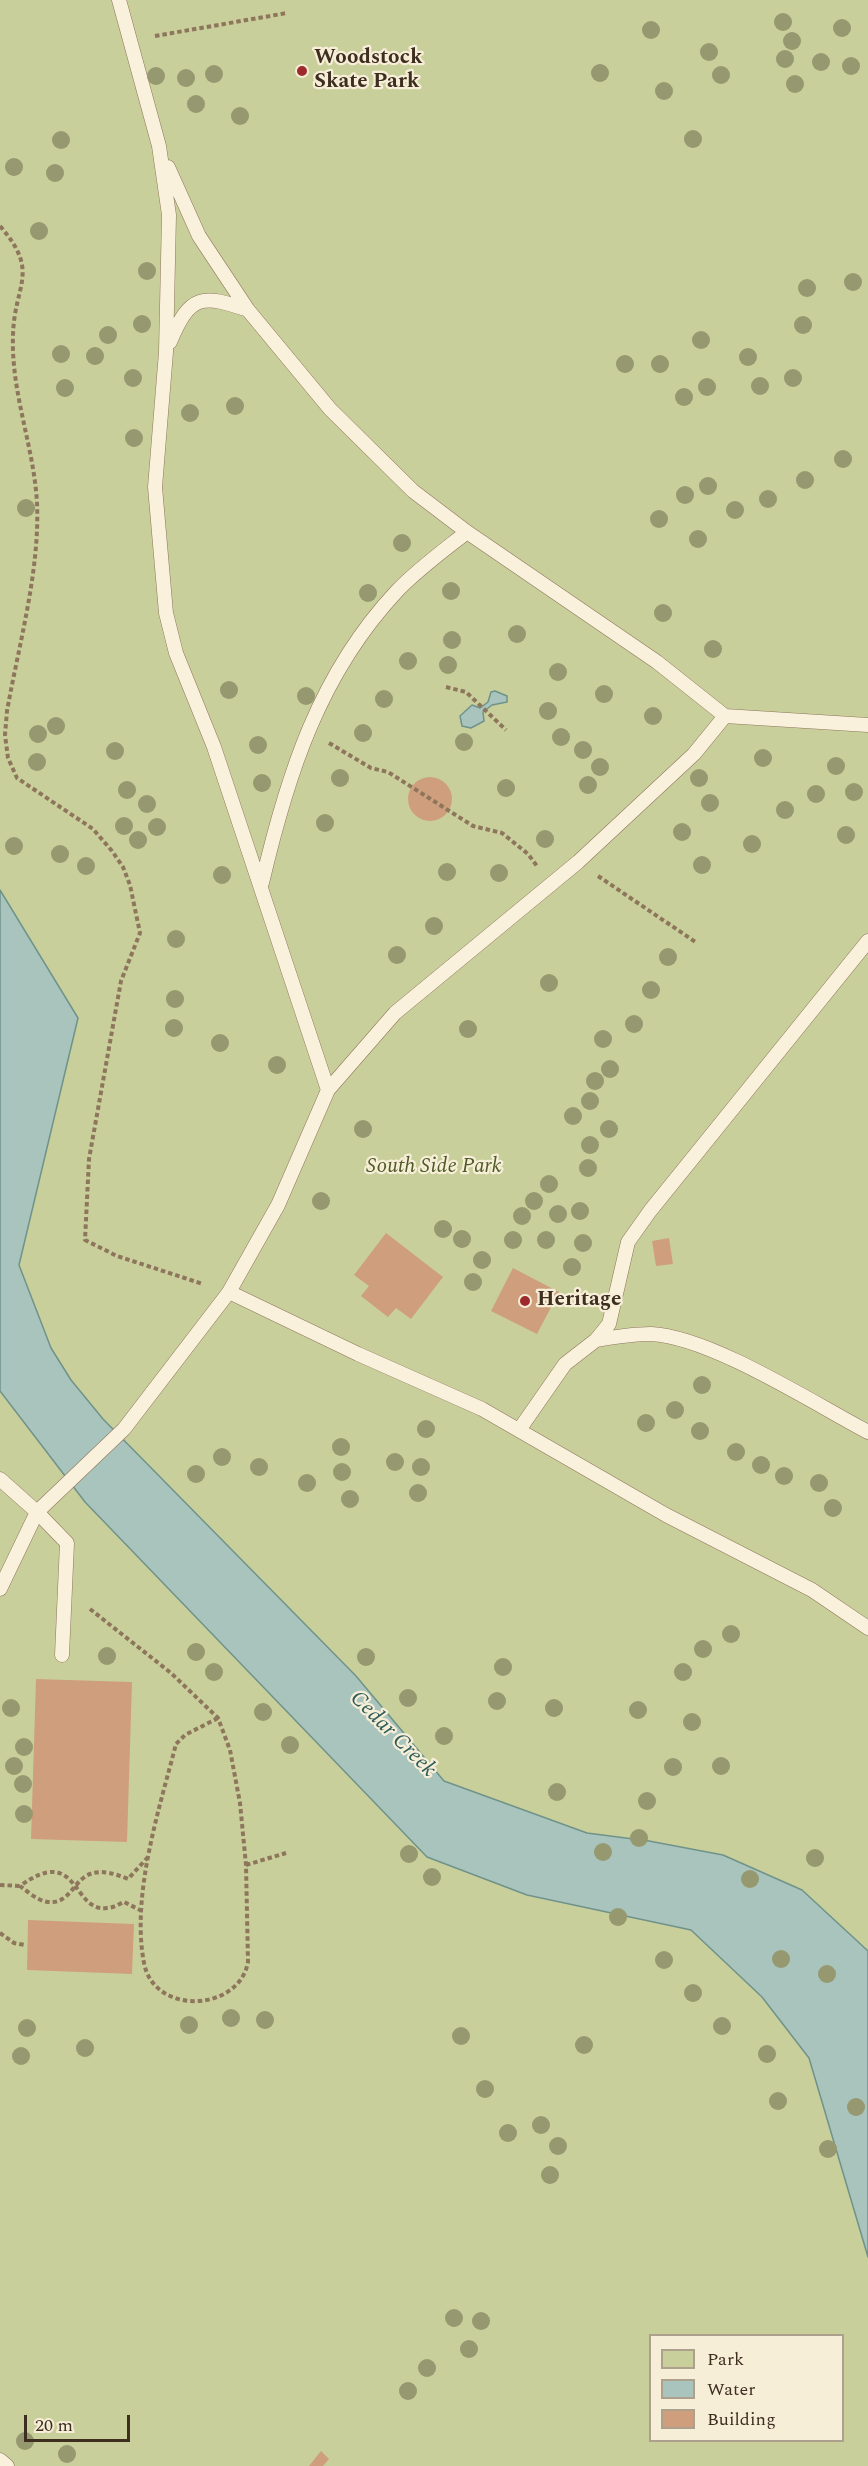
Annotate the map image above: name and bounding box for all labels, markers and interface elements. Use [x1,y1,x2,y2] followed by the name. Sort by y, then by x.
[314,46,423,96] place label: Woodstock Skate Park
[295,64,309,78] marker: Woodstock Skate Park
[366,1155,502,1181] park label: South Side Park
[537,1288,621,1314] place label: Heritage
[518,1294,532,1308] marker: Heritage
[343,1686,441,1784] water label: Cedar Creek
[649,2334,844,2442] legend
[707,2346,744,2373] text: Park
[707,2376,755,2403] text: Water
[27,2403,134,2441] scale bar
[707,2406,776,2433] text: Building
[35,2412,73,2439] text: 20 m

